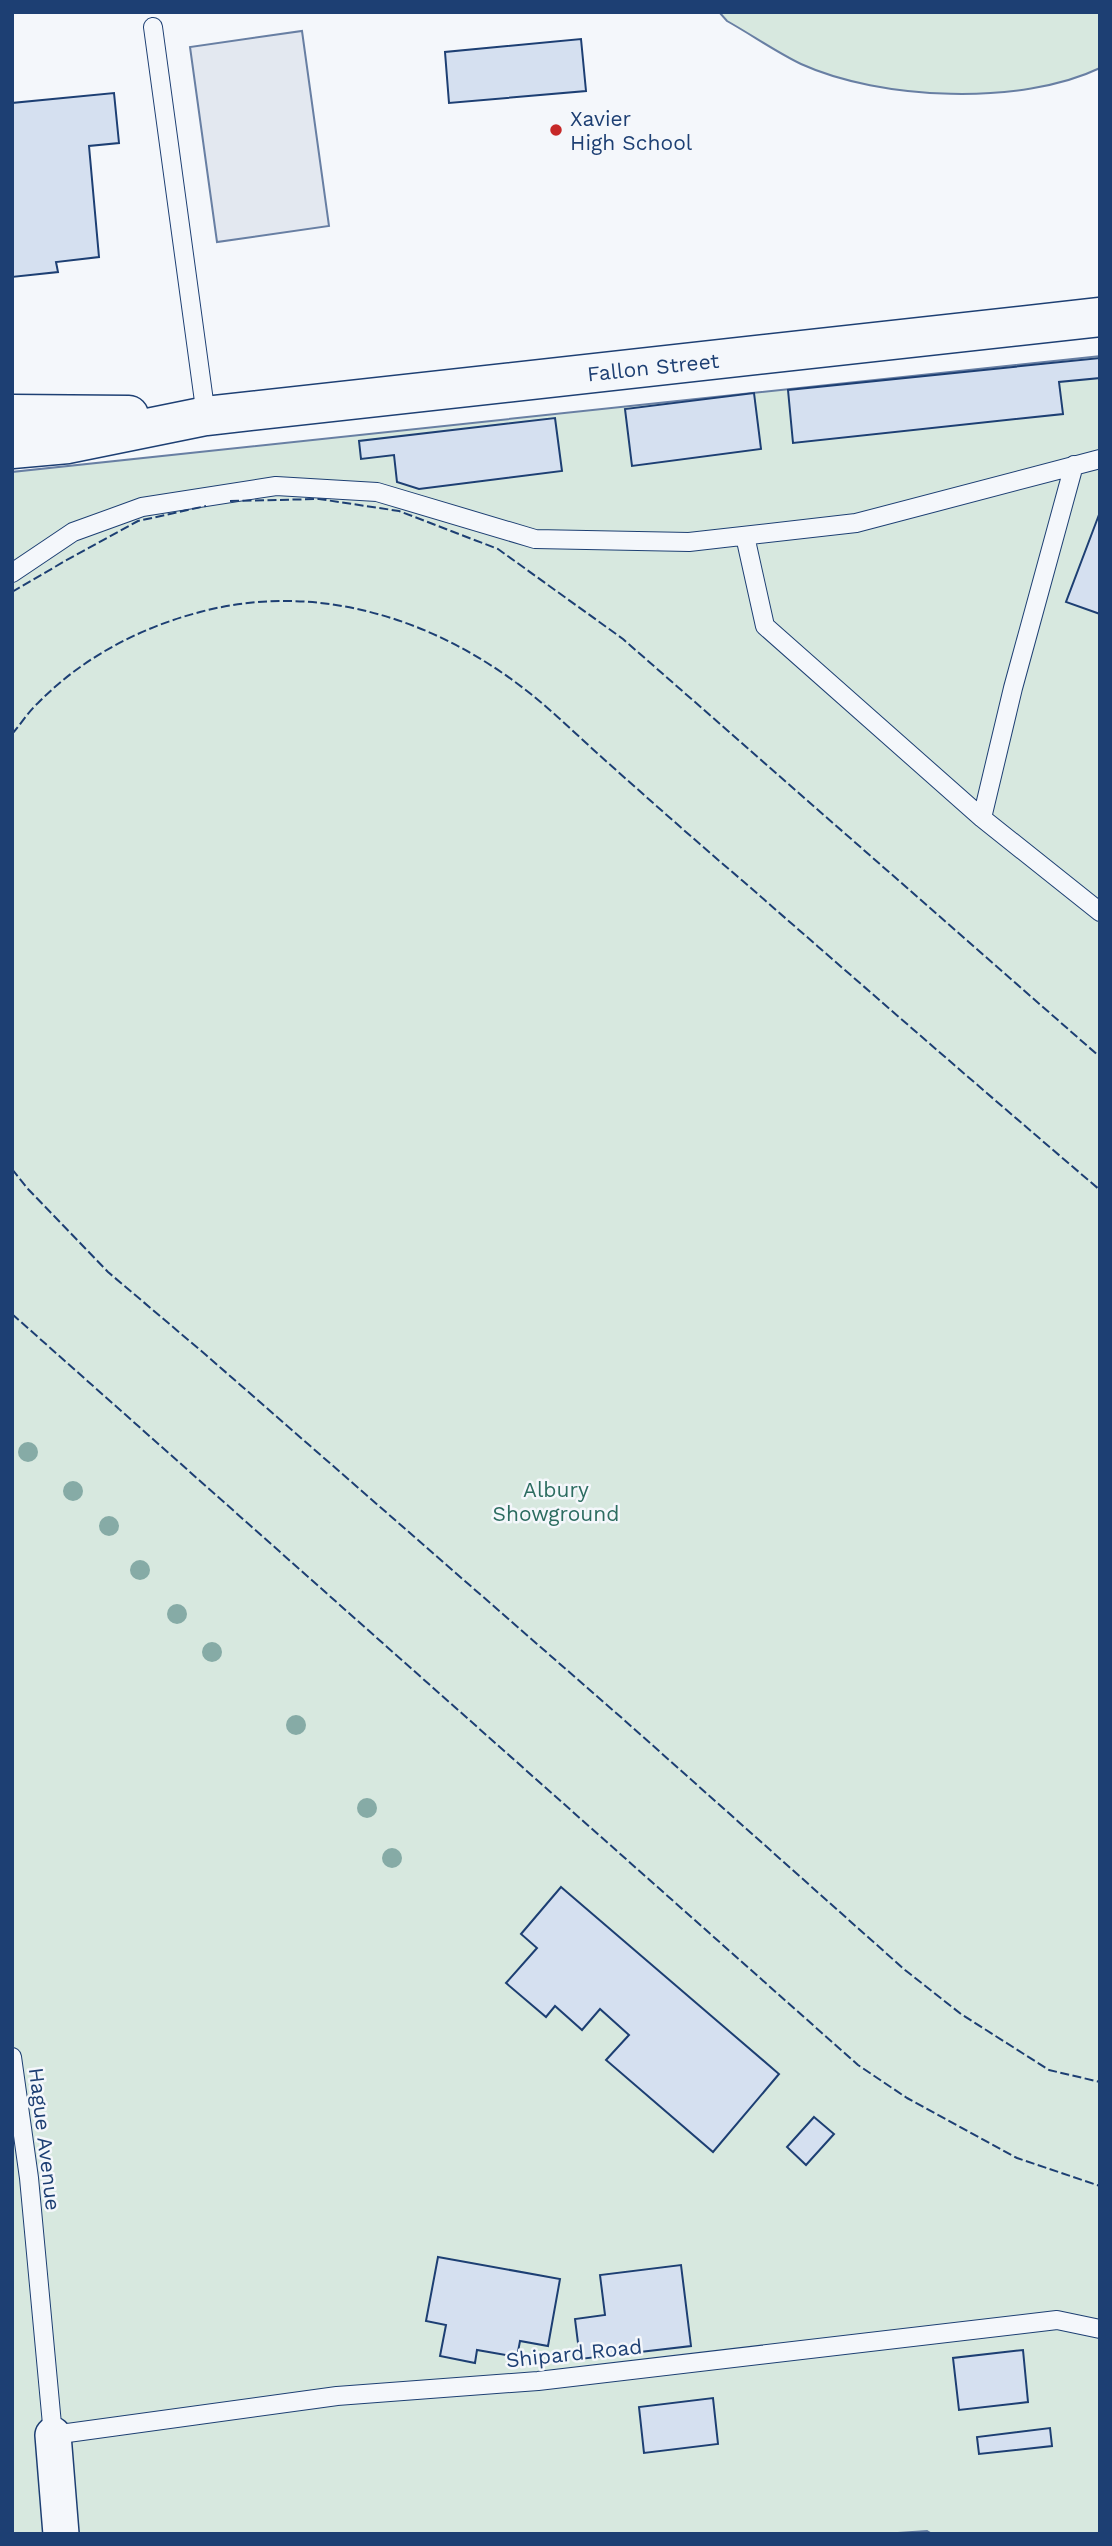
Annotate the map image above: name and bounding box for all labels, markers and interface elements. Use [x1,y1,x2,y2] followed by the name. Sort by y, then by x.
[570,106,693,155] place label: Xavier High School
[548,122,564,138] marker: Xavier High School
[586,348,720,386] street label: Fallon Street
[493,1477,620,1526] park label: Albury Showground
[24,2066,66,2212] street label: Hague Avenue
[505,2333,643,2373] street label: Shipard Road

